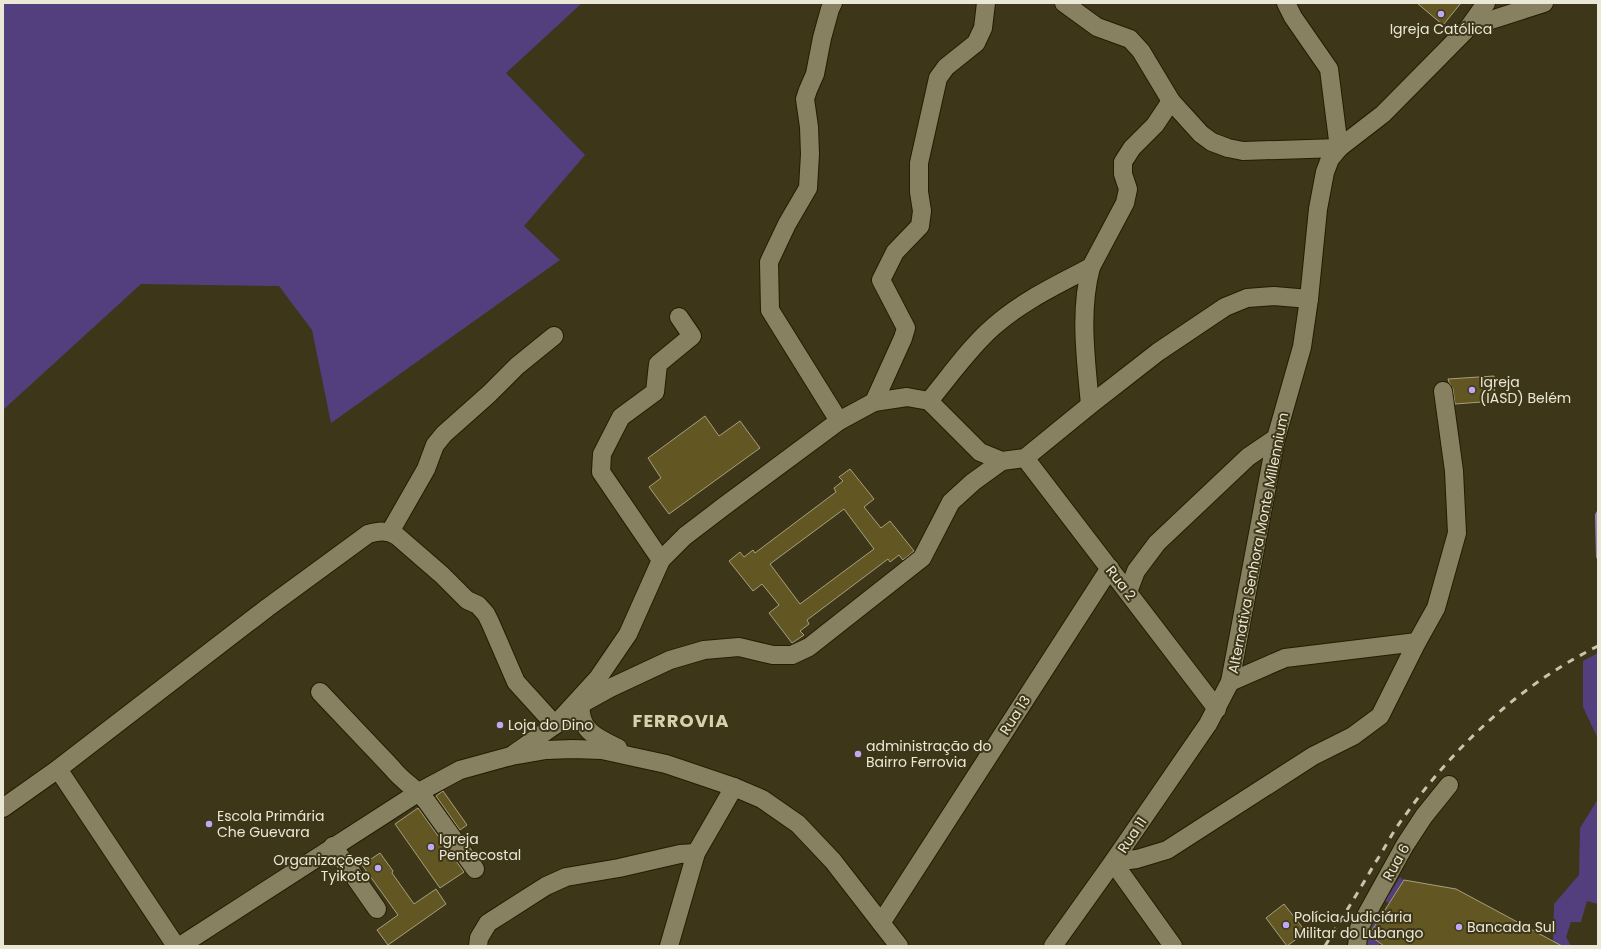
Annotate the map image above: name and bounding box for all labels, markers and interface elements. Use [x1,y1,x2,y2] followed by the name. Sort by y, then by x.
[1436,9,1446,19] marker: Igreja Católica
[1390,19,1492,39] place label: Igreja Católica
[1480,372,1571,408] place label: Igreja (IASD) Belém
[1467,385,1477,395] marker: Igreja (IASD) Belém
[1223,411,1293,675] street label: Alternativa Senhora Monte Millennium
[1101,562,1141,604] street label: Rua 2
[995,691,1035,739] street label: Rua 13
[633,708,729,733] district label: FERROVIA
[508,715,593,735] place label: Loja do Dino
[495,720,505,730] marker: Loja do Dino
[866,736,991,772] place label: administração do Bairro Ferrovia
[853,749,863,759] marker: administração do Bairro Ferrovia
[217,806,324,842] place label: Escola Primária Che Guevara
[1113,813,1151,857] street label: Rua 11
[204,819,214,829] marker: Escola Primária Che Guevara
[439,829,521,865] place label: Igreja Pentecostal
[1378,840,1414,884] street label: Rua 6
[426,842,436,852] marker: Igreja Pentecostal
[273,850,370,886] place label: Organizações Tyikoto
[373,863,383,873] marker: Organizações Tyikoto
[1294,907,1423,943] place label: Polícia Judiciária Militar do Lubango
[1467,917,1555,937] place label: Bancada Sul
[1281,920,1291,930] marker: Polícia Judiciária Militar do Lubango
[1454,922,1464,932] marker: Bancada Sul

